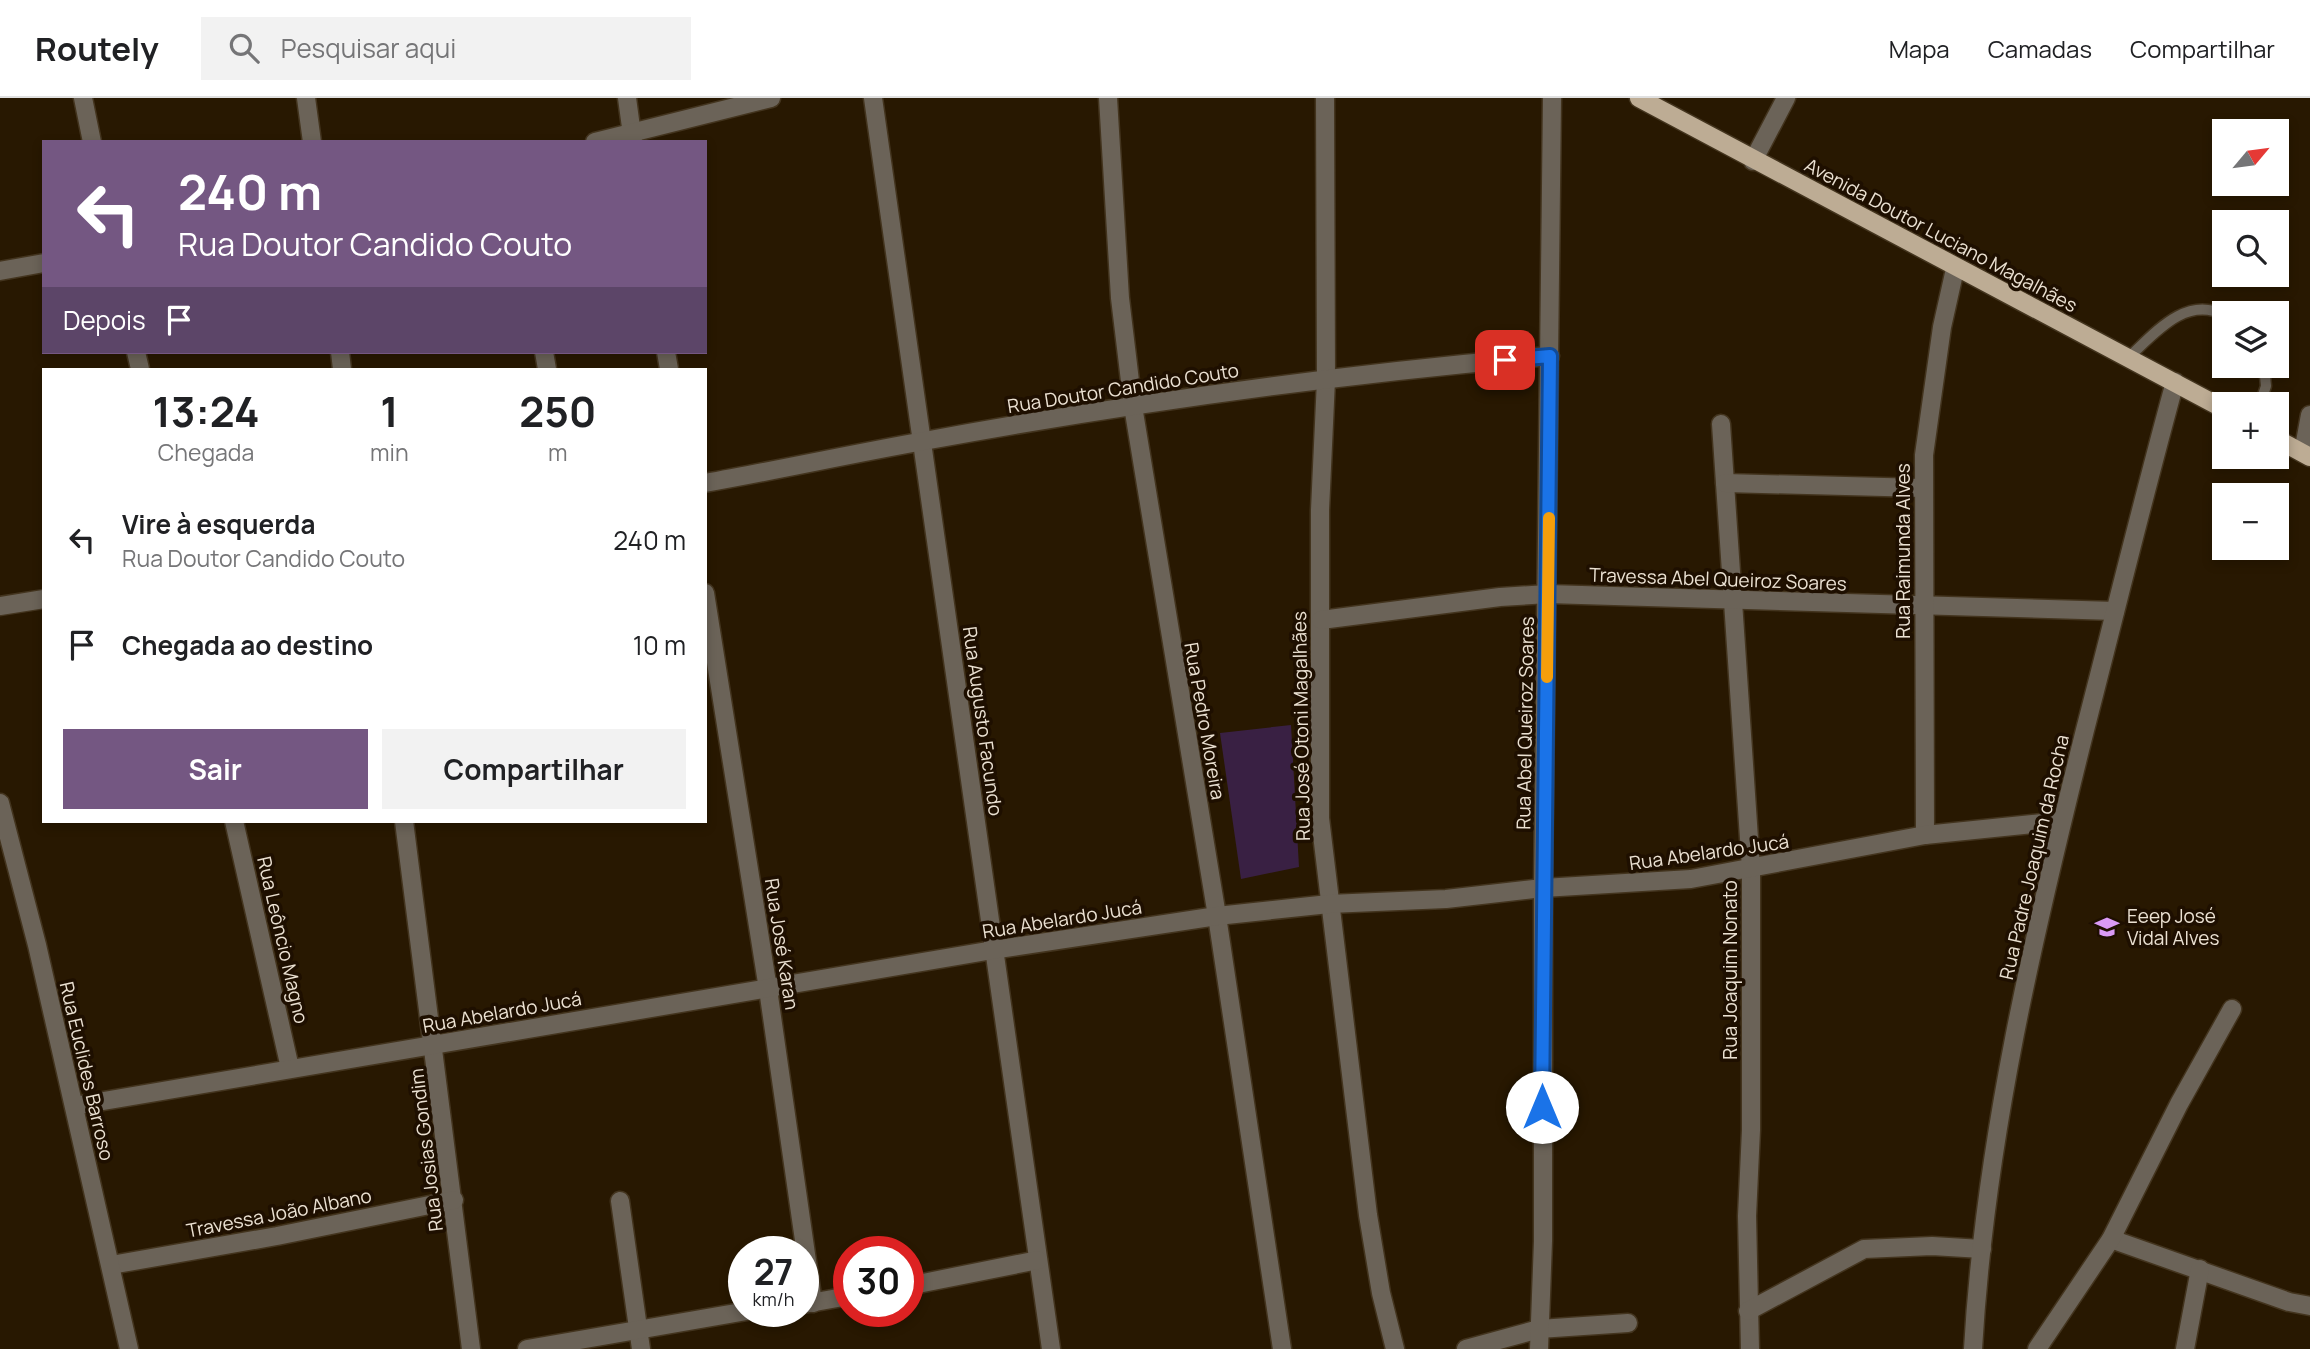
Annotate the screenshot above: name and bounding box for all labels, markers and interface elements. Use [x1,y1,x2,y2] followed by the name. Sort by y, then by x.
[201,17,691,80] search box
[35,26,159,71] text: Routely
[225,29,263,67] icon: search
[281,30,456,66] text: Pesquisar aqui
[1889,32,1950,65] text: Mapa
[1988,32,2092,65] text: Camadas
[2130,32,2275,65] text: Compartilhar
[2212,119,2289,196] north arrow
[2212,119,2289,560] map controls
[1800,152,2082,318] street label: Avenida Doutor Luciano Magalhães
[178,158,322,225] text: 240 m
[63,168,154,259] icon: left
[2212,210,2289,287] button: search
[178,222,572,266] text: Rua Doutor Candido Couto
[160,301,198,339] icon: arrive
[2212,301,2289,378] button: layers
[63,302,146,338] text: Depois
[1475,330,1535,390] pin
[1486,341,1524,379] icon: arrive
[1005,357,1241,419] street label: Rua Doutor Candido Couto
[153,382,260,440] text: 13:24
[380,382,399,440] text: 1
[519,382,596,440] text: 250
[2212,392,2289,469] button: +
[158,436,254,468] text: Chegada
[370,436,409,468] text: min
[548,436,568,468] text: m
[1890,463,1916,639] street label: Rua Raimunda Alves
[2212,483,2289,560] button: −
[122,506,315,542] text: Vire à esquerda
[63,521,101,559] icon: left
[613,522,686,558] text: 240 m
[122,542,405,574] text: Rua Doutor Candido Couto
[1589,562,1847,596] street label: Travessa Abel Queiroz Soares
[1286,611,1316,841] street label: Rua José Otoni Magalhães
[1510,616,1540,830] street label: Rua Abel Queiroz Soares
[957,625,1009,817] street label: Rua Augusto Facundo
[63,626,101,664] icon: arrive
[122,627,373,663] text: Chegada ao destino
[633,627,686,663] text: 10 m
[1178,640,1232,802] street label: Rua Pedro Moreira
[63,729,368,809] button: Sair
[382,729,686,809] button: Compartilhar
[1993,732,2075,982] street label: Rua Padre Joaquim da Rocha
[1627,828,1791,876] street label: Rua Abelardo Jucá
[251,854,315,1026] street label: Rua Leôncio Magno
[759,876,805,1012] street label: Rua José Karan
[1717,880,1743,1060] street label: Rua Joaquim Nonato
[980,894,1144,944] street label: Rua Abelardo Jucá
[2127,903,2219,951] place label: Eeep José Vidal Alves
[2093,913,2121,941] school or university icon: Eeep José Vidal Alves
[54,979,120,1163] street label: Rua Euclides Barroso
[420,985,584,1039] street label: Rua Abelardo Jucá
[403,1067,449,1233] street label: Rua Josias Gondim
[1505,1070,1579,1144] position arrow
[184,1182,374,1244] street label: Travessa João Albano
[833,1236,924,1327] speed limit sign: 30
[754,1248,793,1296] text: 27
[753,1287,794,1311] text: km/h

